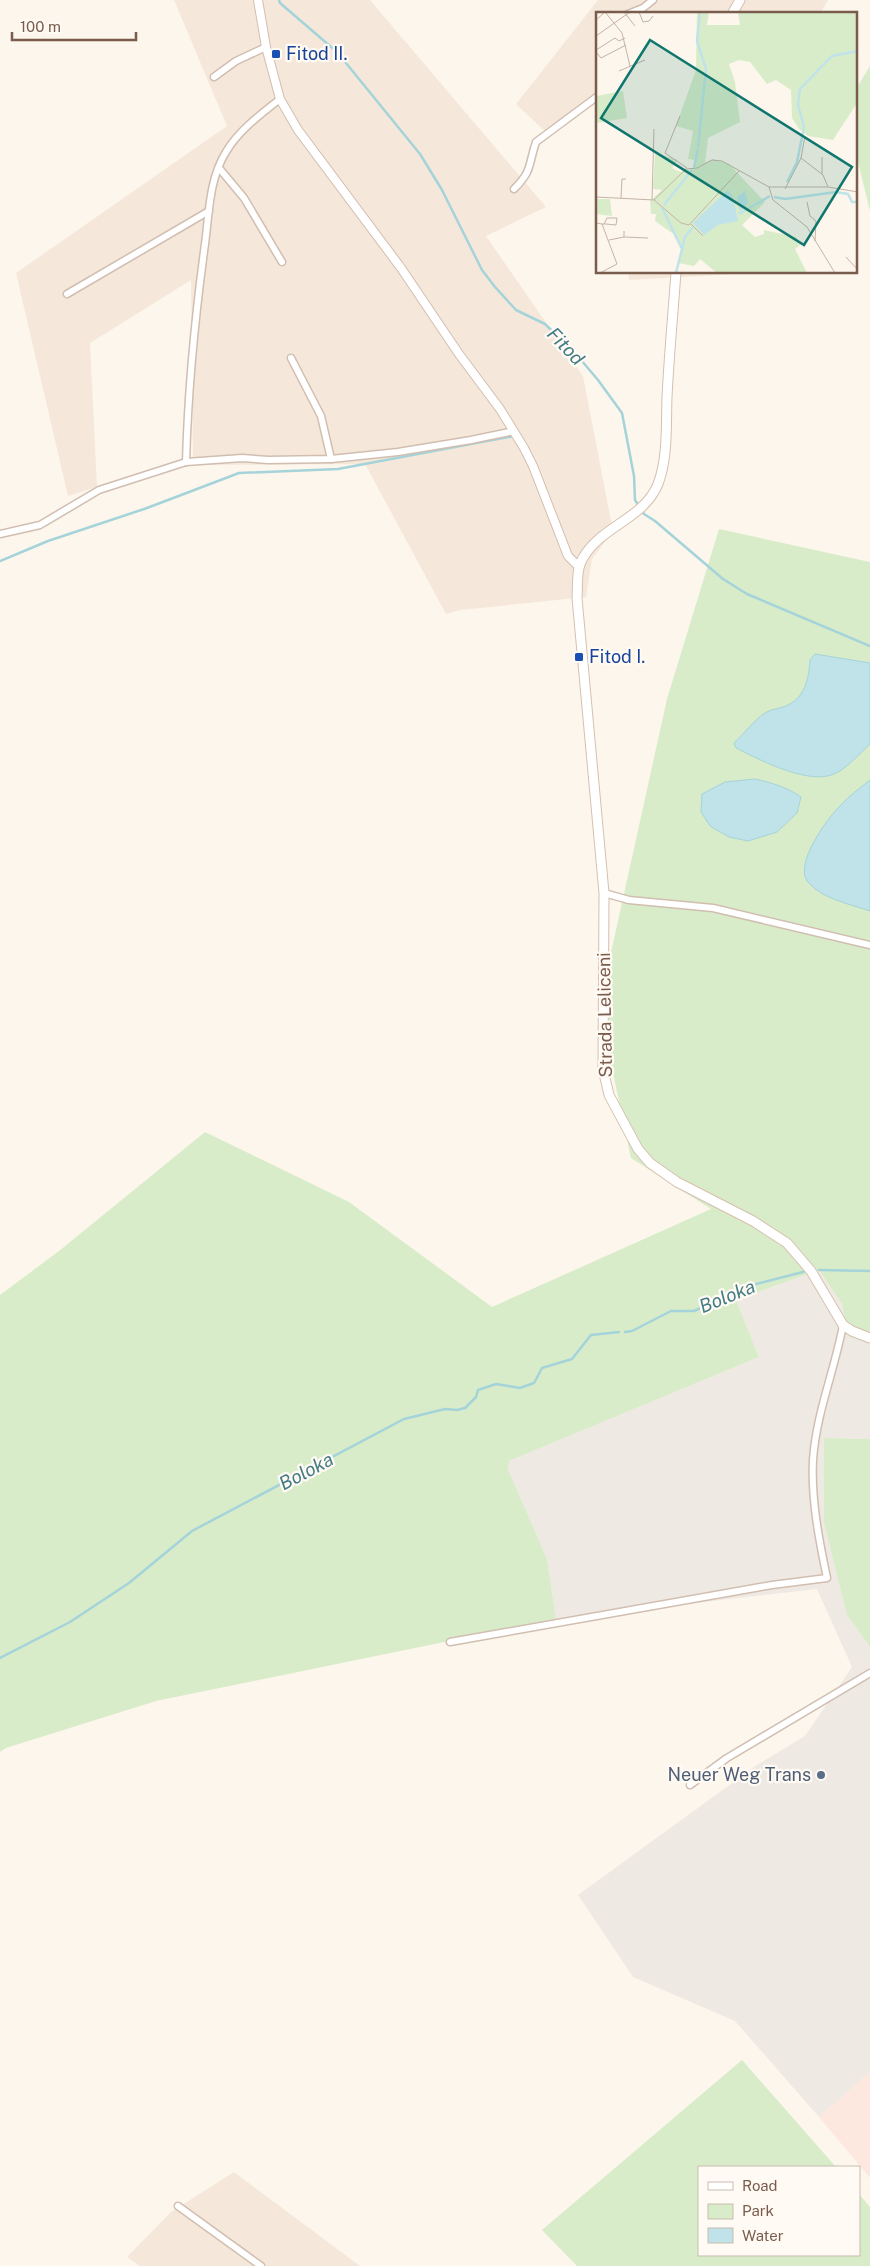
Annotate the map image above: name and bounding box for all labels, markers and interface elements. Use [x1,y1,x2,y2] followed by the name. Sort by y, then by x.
[12,10,136,42] scale bar
[596,12,858,274] inset map
[20,18,61,35] text: 100 m
[286,43,347,64] place label: Fitod II.
[270,48,282,60] marker: Fitod II.
[543,323,589,369] water label: Fitod
[589,646,645,667] place label: Fitod I.
[573,651,585,663] marker: Fitod I.
[593,952,616,1078] street label: Strada Leliceni
[696,1275,758,1317] water label: Boloka
[275,1448,337,1494] water label: Boloka
[668,1764,811,1785] place label: Neuer Weg Trans
[815,1769,827,1781] marker: Neuer Weg Trans
[698,2166,860,2256] legend
[742,2177,778,2194] text: Road
[742,2202,774,2219] text: Park
[742,2227,784,2244] text: Water

